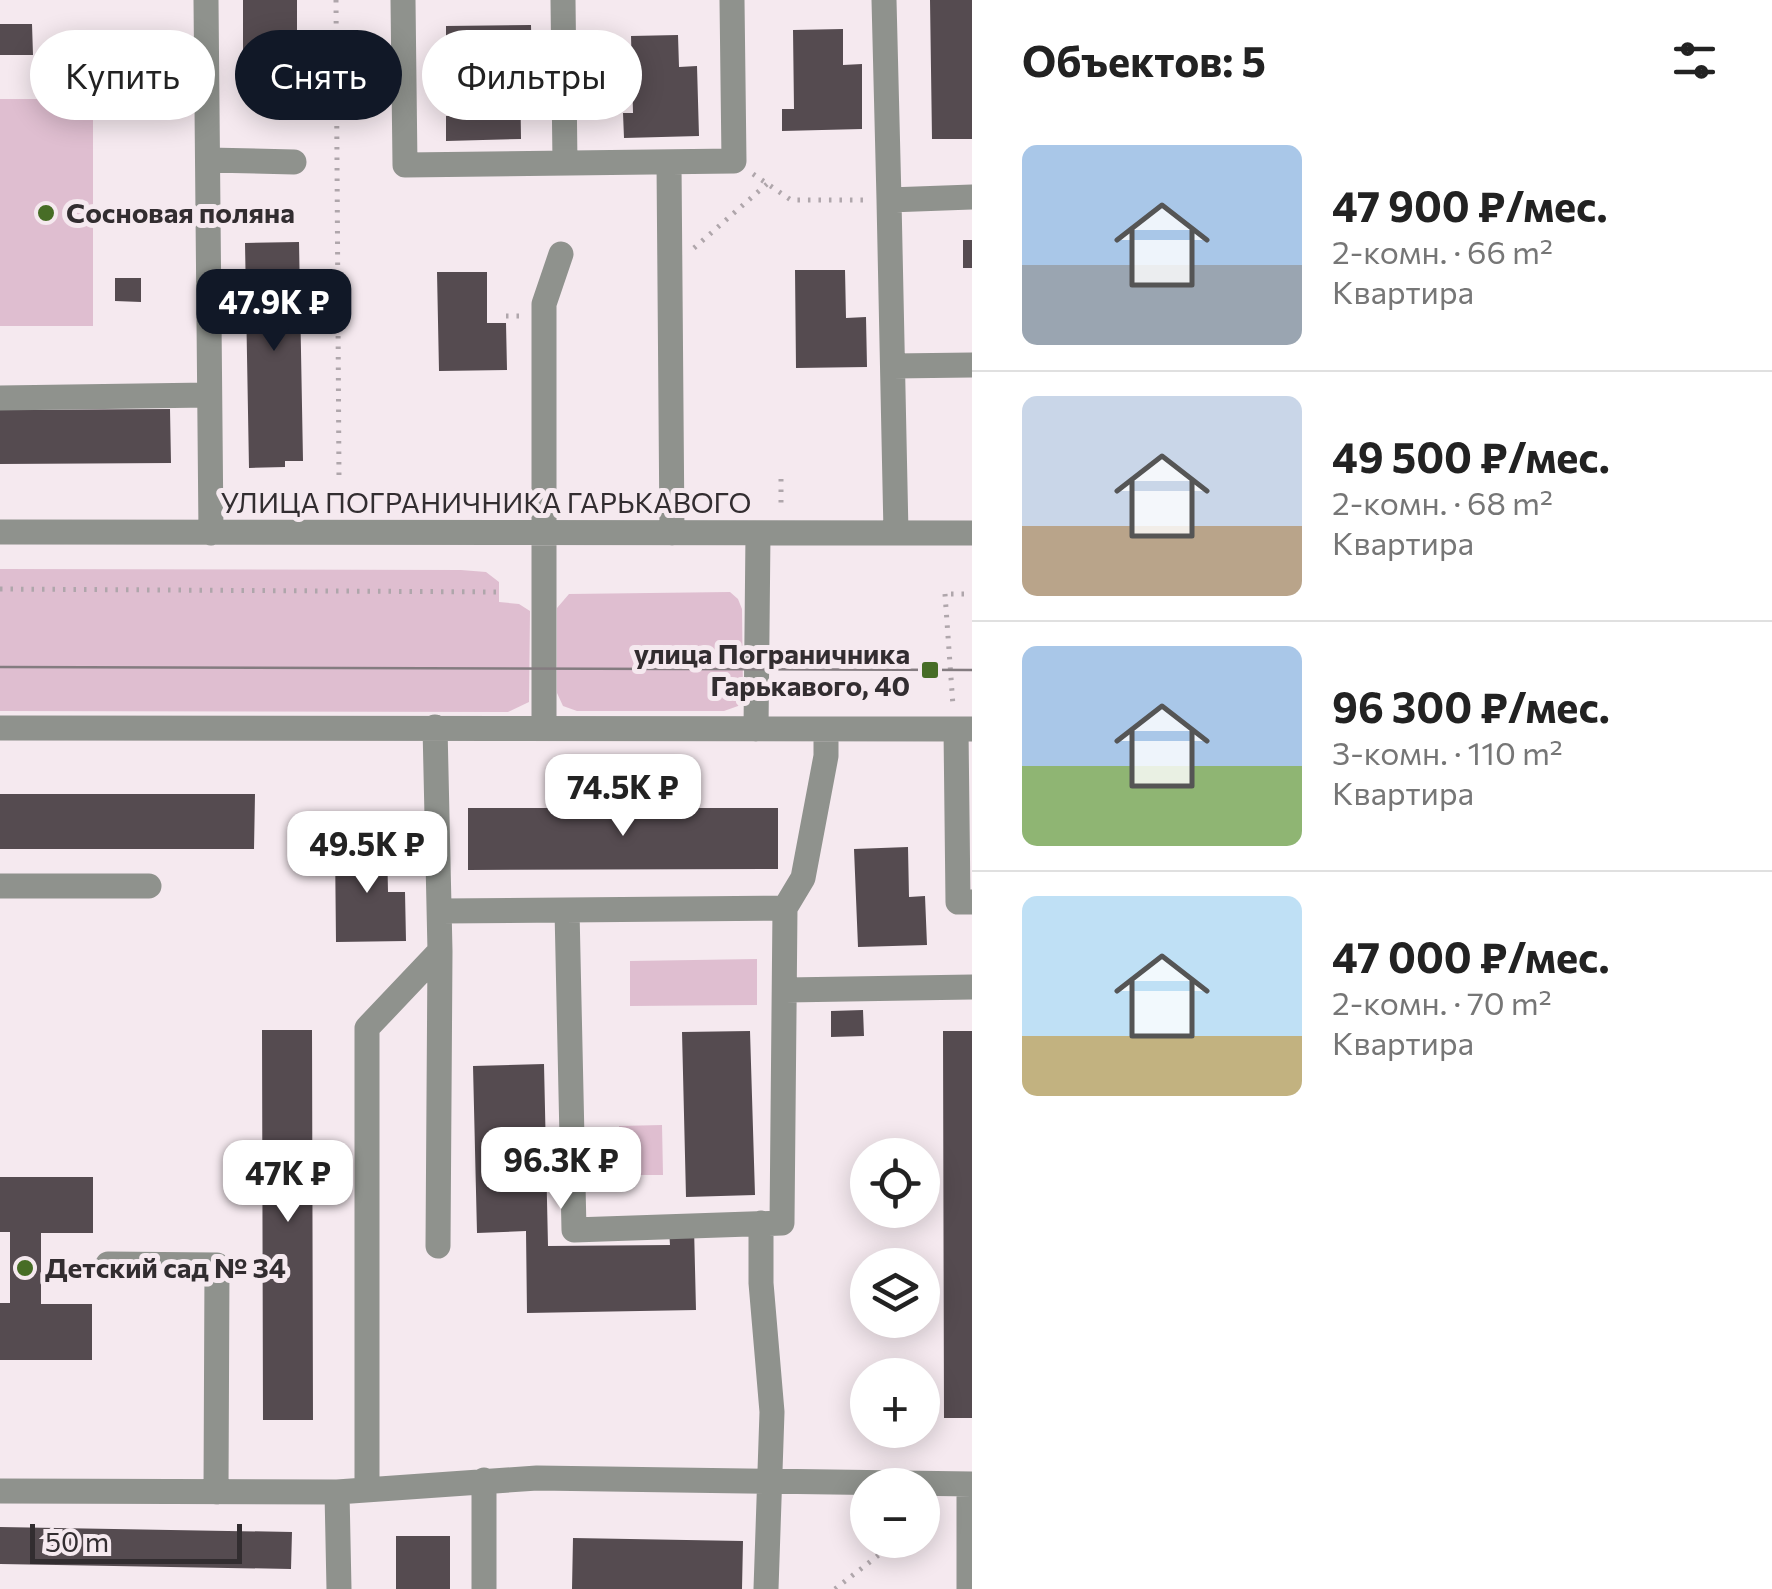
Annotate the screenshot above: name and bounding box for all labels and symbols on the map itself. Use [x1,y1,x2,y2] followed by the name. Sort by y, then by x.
[66,195,295,229] place label: Сосновая поляна
[35,202,57,224] marker: Сосновая поляна
[182,269,366,354] pin: 47.9K ₽
[221,485,751,519] street label: УЛИЦА ПОГРАНИЧНИКА ГАРЬКАВОГО
[634,636,910,702] place label: улица Пограничника Гарькавого, 40
[919,659,941,681] marker: улица Пограничника Гарькавого, 40
[531,754,715,839] pin: 74.5K ₽
[275,811,459,896] pin: 49.5K ₽
[469,1127,653,1212] pin: 96.3K ₽
[218,1140,358,1225] pin: 47K ₽
[45,1250,286,1284] place label: Детский сад № 34
[14,1257,36,1279] marker: Детский сад № 34
[30,1519,242,1564] scale bar

